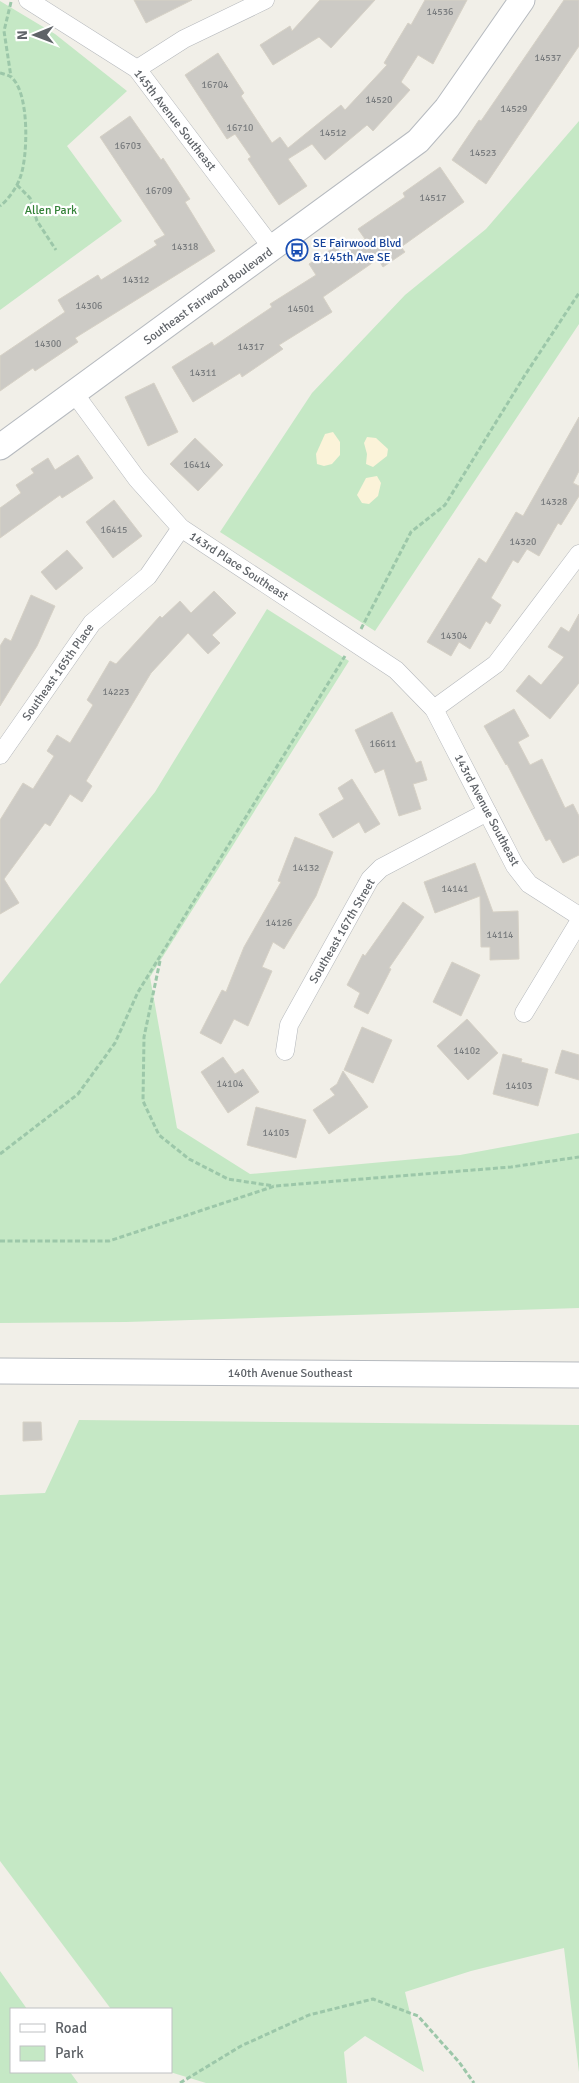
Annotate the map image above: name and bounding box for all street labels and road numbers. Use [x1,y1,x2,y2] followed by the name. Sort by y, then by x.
[130,67,219,174] street label: 145th Avenue Southeast
[141,245,276,348] street label: Southeast Fairwood Boulevard
[186,529,291,604] street label: 143rd Place Southeast
[19,621,98,724] street label: Southeast 165th Place
[451,752,522,869] street label: 143rd Avenue Southeast
[306,876,379,986] street label: Southeast 167th Street
[228,1366,352,1381] street label: 140th Avenue Southeast

